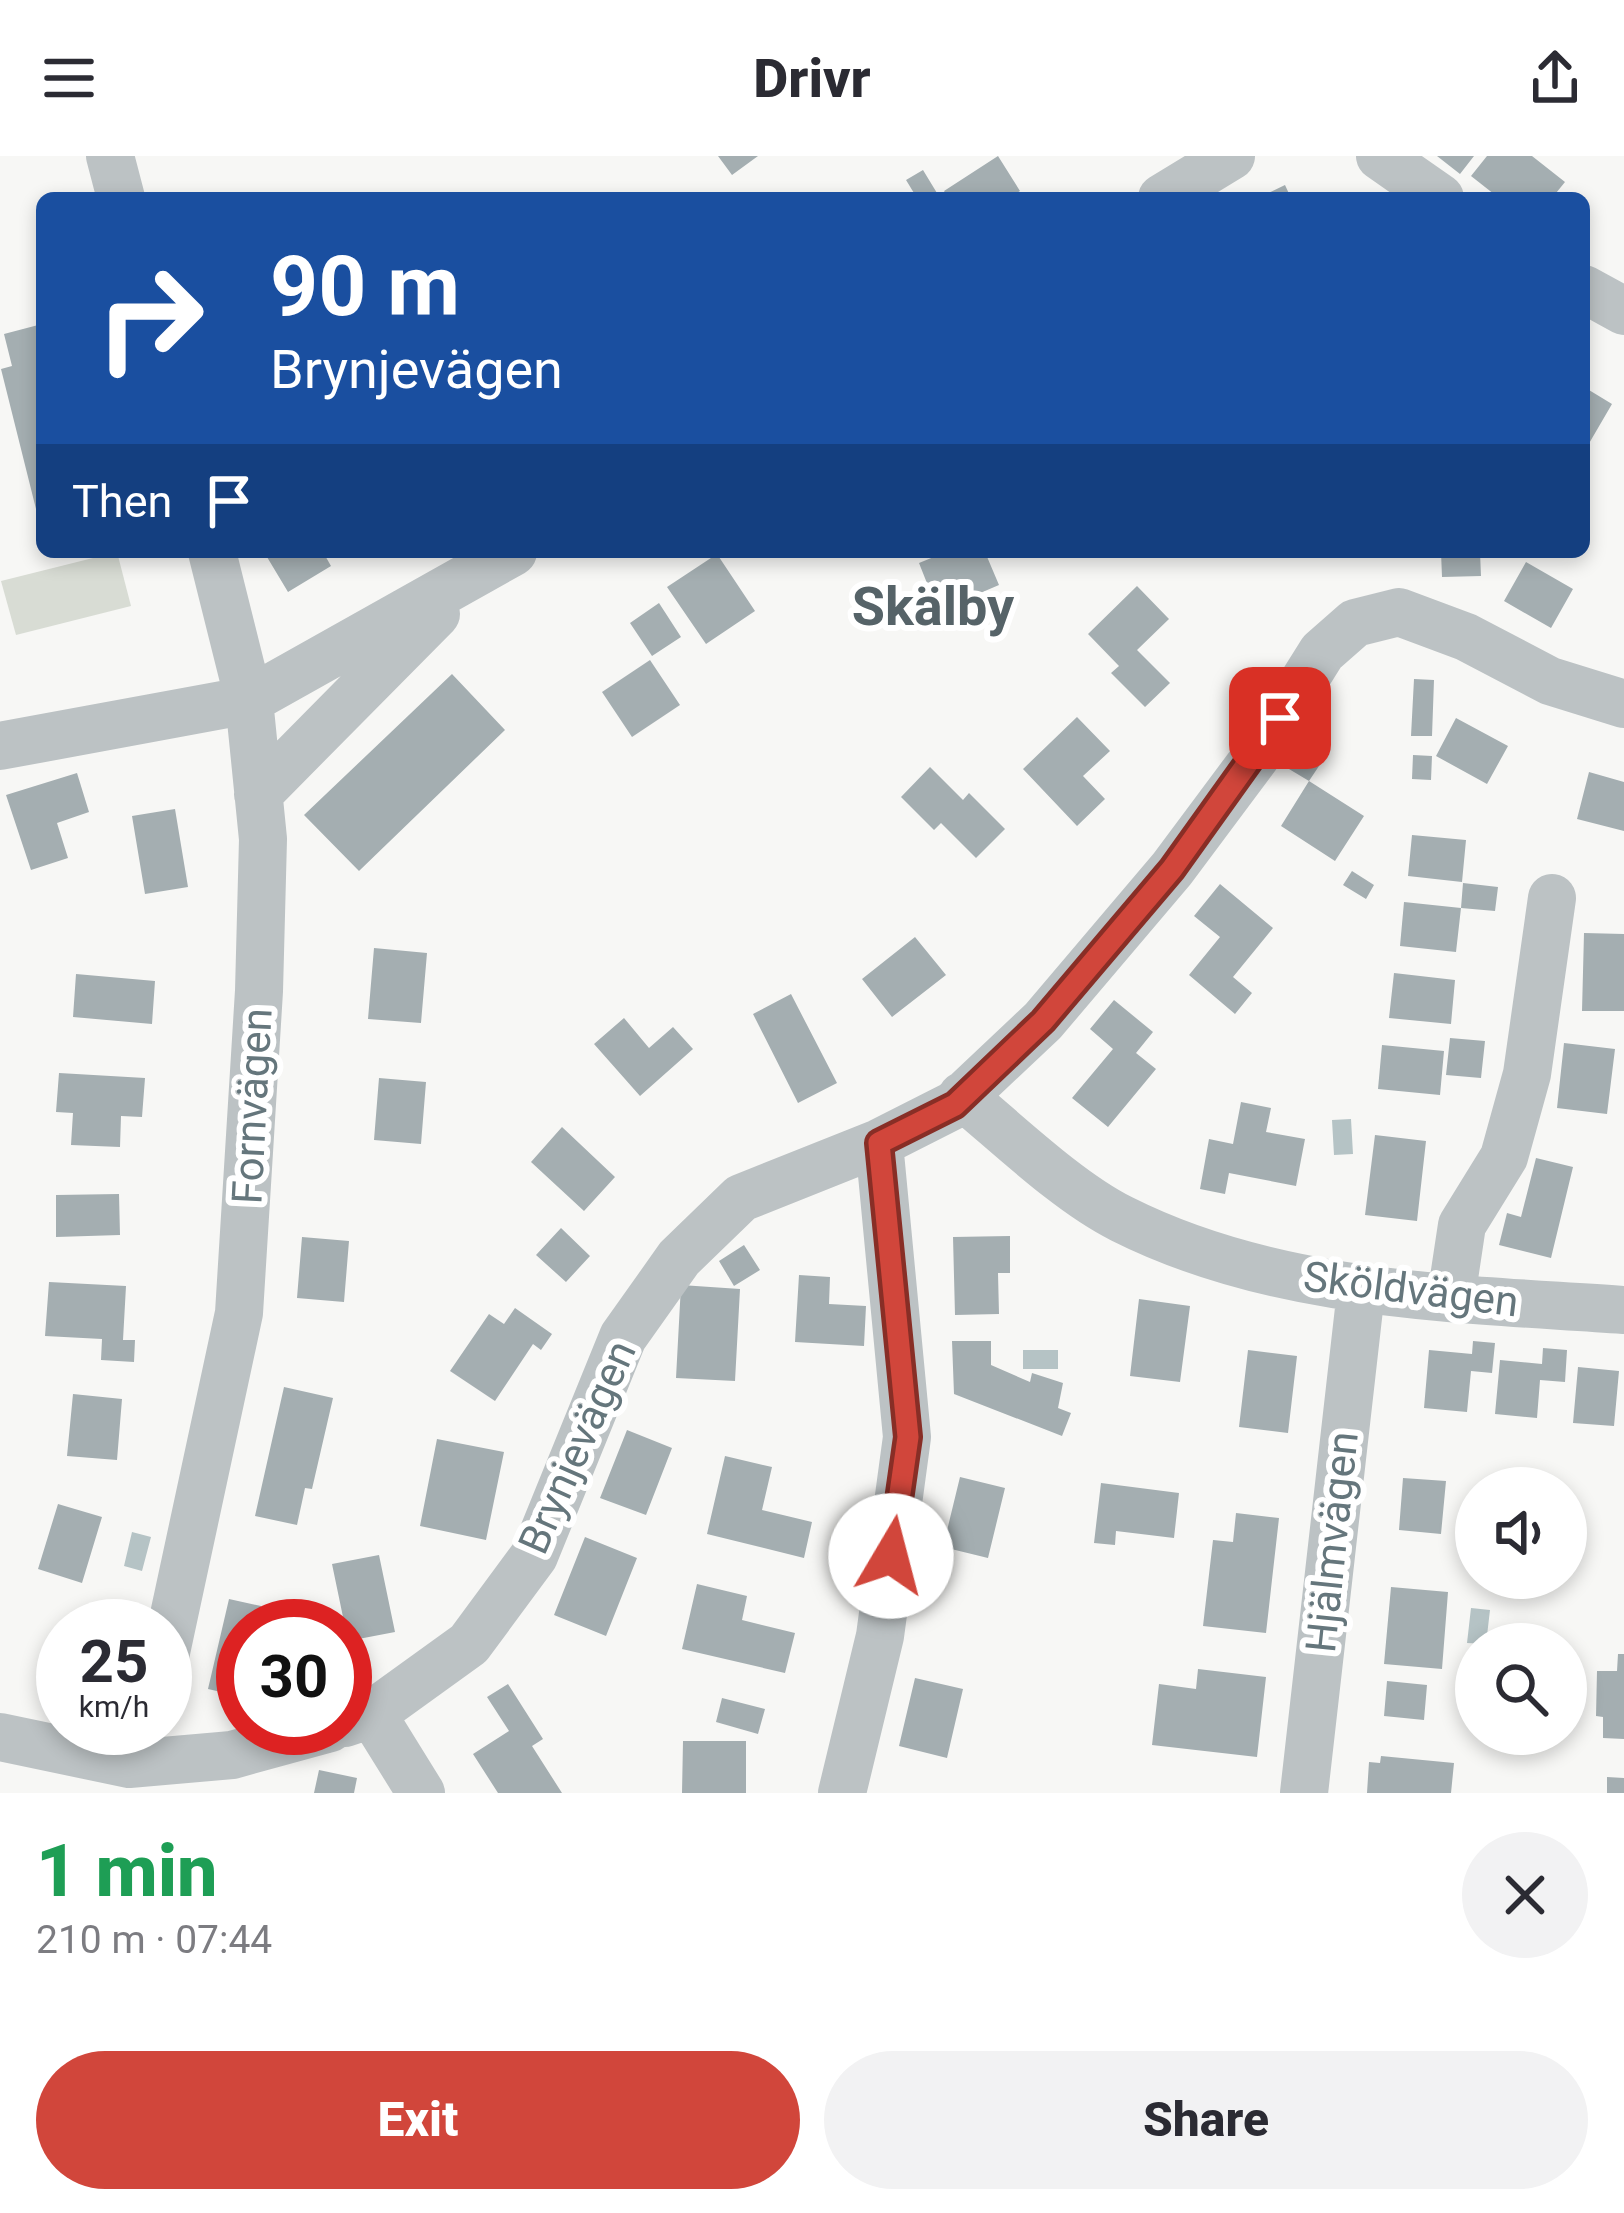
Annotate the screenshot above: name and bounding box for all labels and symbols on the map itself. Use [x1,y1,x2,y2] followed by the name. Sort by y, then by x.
[852,575,1015,638] district label: Skälby
[1229,667,1331,769] pin
[222,1007,282,1205] street label: Fornvägen
[1301,1252,1521,1326] street label: Sköldvägen
[508,1333,646,1561] street label: Brynjevägen
[1296,1429,1368,1655] street label: Hjälmvägen
[828,1493,954,1619] position arrow
[216,1599,372,1755] speed limit sign: 30

